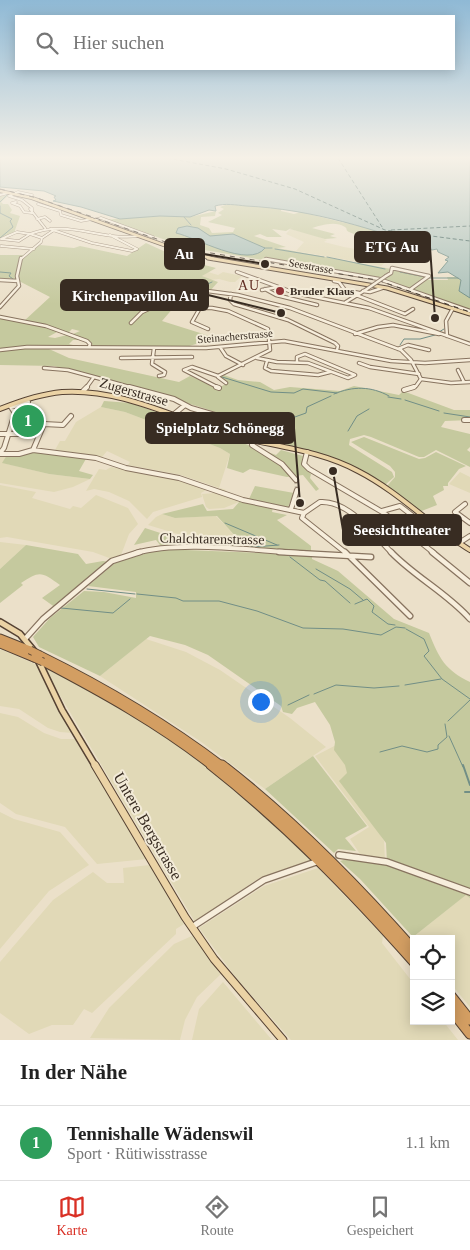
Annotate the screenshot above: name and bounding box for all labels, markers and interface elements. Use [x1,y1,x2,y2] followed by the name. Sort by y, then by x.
[15,15,455,70] search box
[33,29,61,57] icon: search
[73,32,164,53] text: Hier suchen
[355,232,430,262] callout: ETG Au
[165,239,204,269] callout: Au
[365,239,419,255] text: ETG Au
[174,246,194,262] text: Au
[288,256,334,276] street label: Seestrasse
[238,278,260,293] district label: AU
[61,280,208,310] callout: Kirchenpavillon Au
[274,285,286,297] marker: Bruder Klaus
[290,285,355,297] place label: Bruder Klaus
[72,288,198,304] text: Kirchenpavillon Au
[197,327,273,345] street label: Steinacherstrasse
[98,375,170,409] street label: Zugerstrasse
[12,402,44,440] pin: 1
[146,413,294,443] callout: Spielplatz Schönegg
[156,420,284,436] text: Spielplatz Schönegg
[343,515,461,545] callout: Seesichttheater
[353,522,451,538] text: Seesichttheater
[159,531,265,547] street label: Chalchtarenstrasse
[248,689,274,715] your location
[110,769,186,883] street label: Untere Bergstrasse
[410,935,455,1025] map controls
[410,935,455,980] button: locate
[410,980,455,1025] button: layers
[20,1060,127,1084] text: In der Nähe
[67,1123,253,1144] text: Tennishalle Wädenswil
[32,1134,40,1151] text: 1
[406,1134,450,1151] text: 1.1 km
[67,1145,207,1162] text: Sport · Rütiwisstrasse
[56,1193,88,1239] tab: Karte
[200,1193,234,1239] tab: Route
[347,1193,414,1239] tab: Gespeichert

